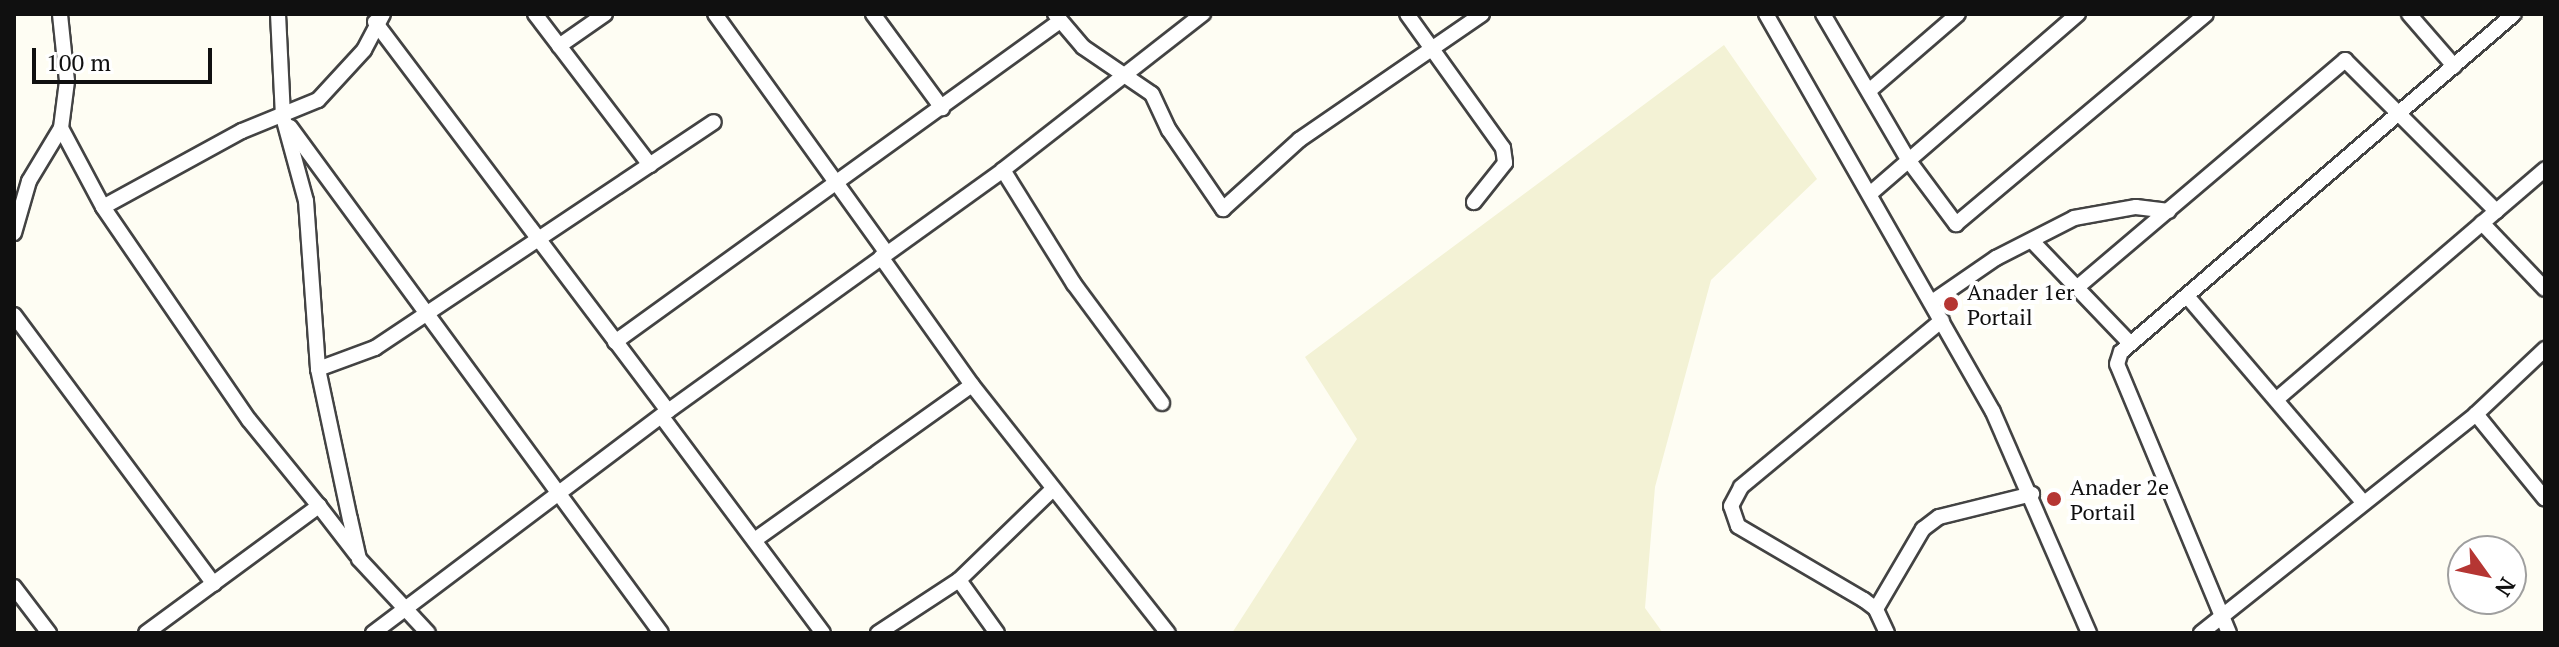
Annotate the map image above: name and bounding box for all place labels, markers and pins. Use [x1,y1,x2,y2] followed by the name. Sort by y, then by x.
[1967,278,2075,330] place label: Anader 1er Portail
[1942,295,1960,313] marker: Anader 1er Portail
[2070,473,2169,524] place label: Anader 2e Portail
[2045,490,2063,508] marker: Anader 2e Portail

